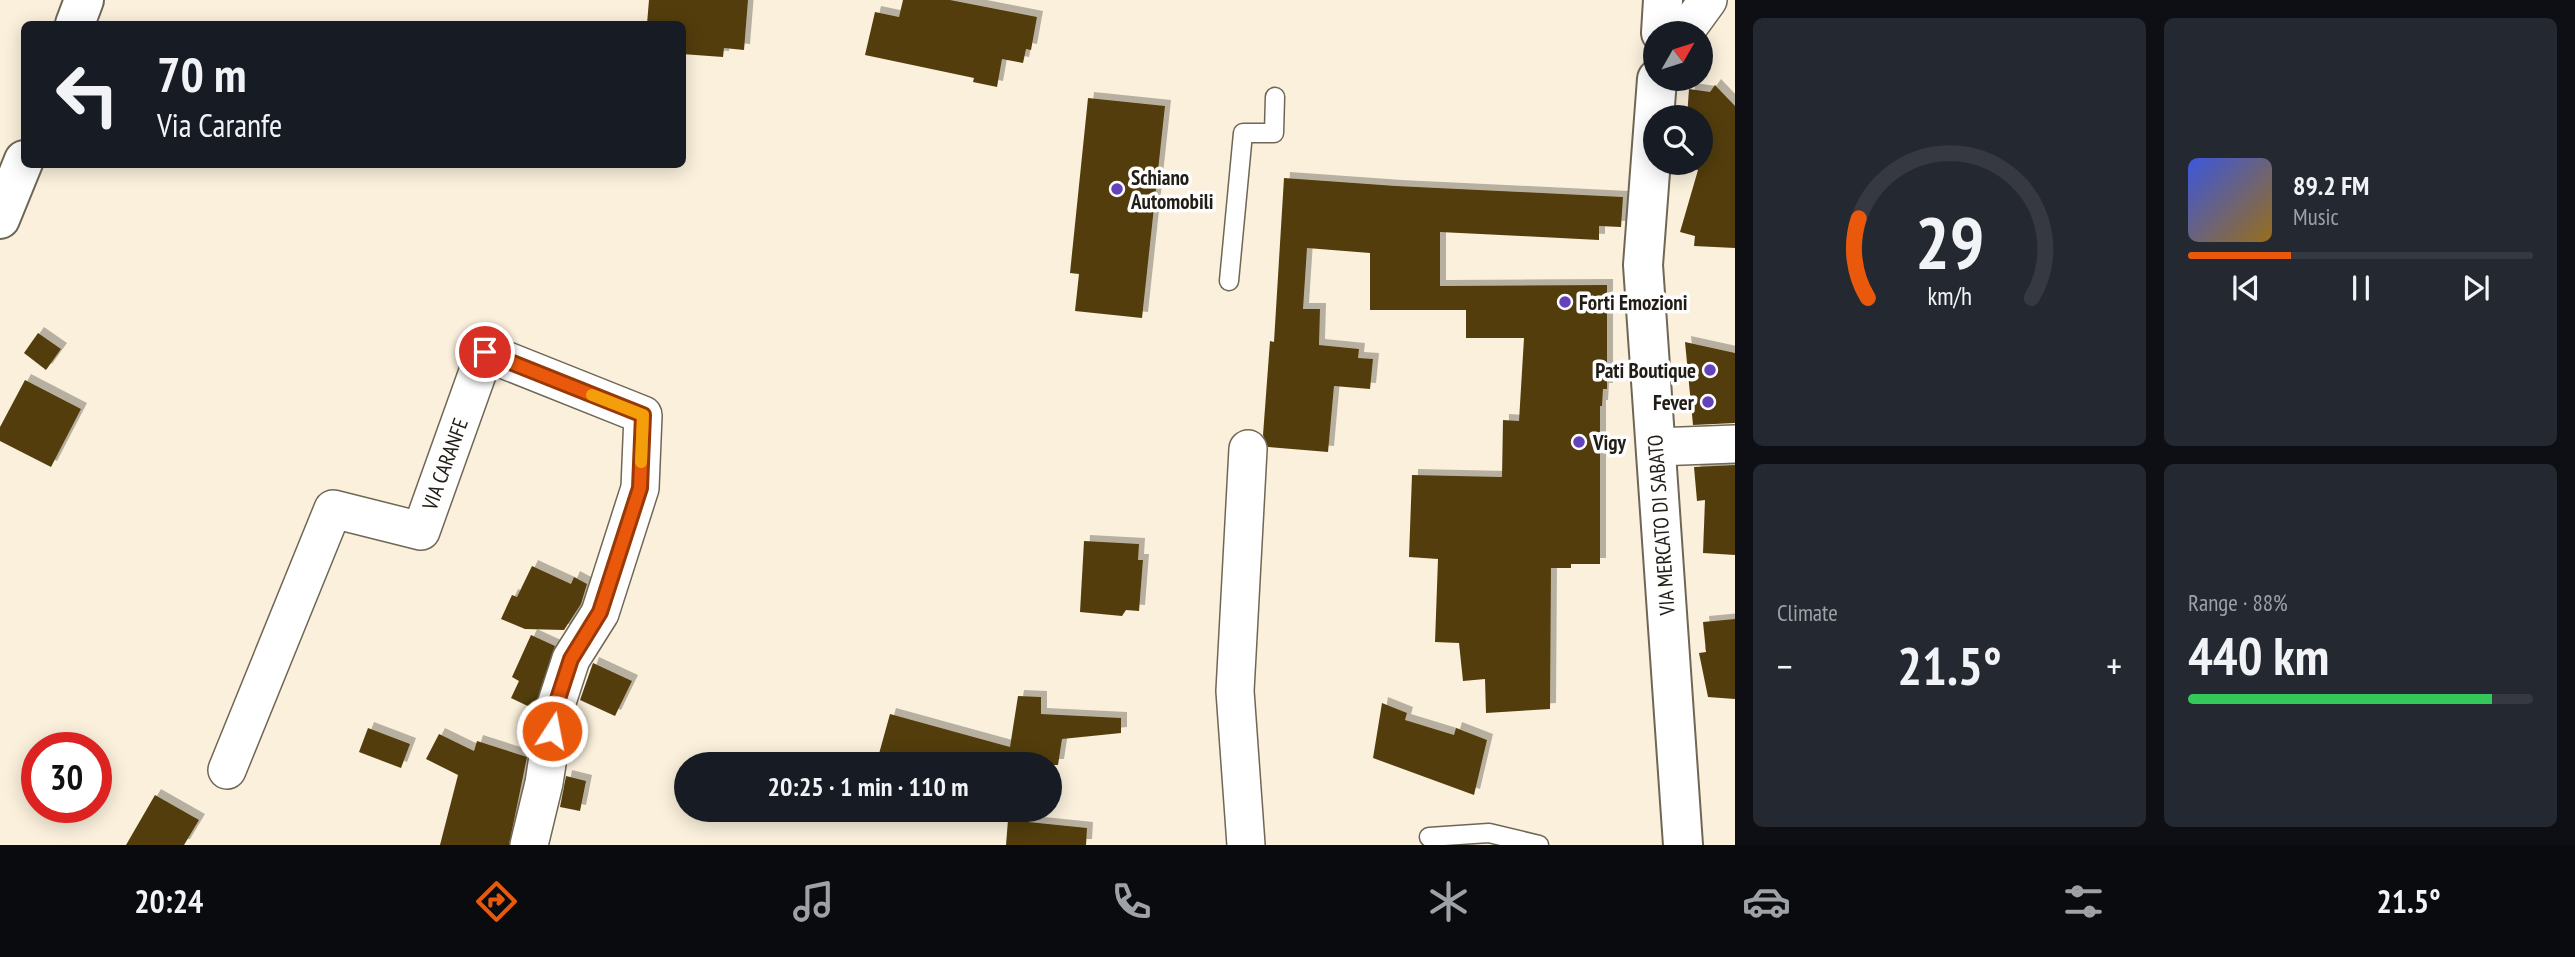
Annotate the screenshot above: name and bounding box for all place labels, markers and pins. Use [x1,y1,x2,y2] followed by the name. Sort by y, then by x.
[1130,164,1213,215] place label: Schiano Automobili
[1109,181,1125,197] marker: Schiano Automobili
[1579,289,1687,316] place label: Forti Emozioni
[1557,294,1573,310] marker: Forti Emozioni
[455,322,515,382] pin
[1595,357,1696,384] place label: Pati Boutique
[1702,362,1718,378] marker: Pati Boutique
[1653,389,1695,416] place label: Fever
[1700,394,1716,410] marker: Fever
[1592,429,1627,456] place label: Vigy
[1571,434,1587,450] marker: Vigy

